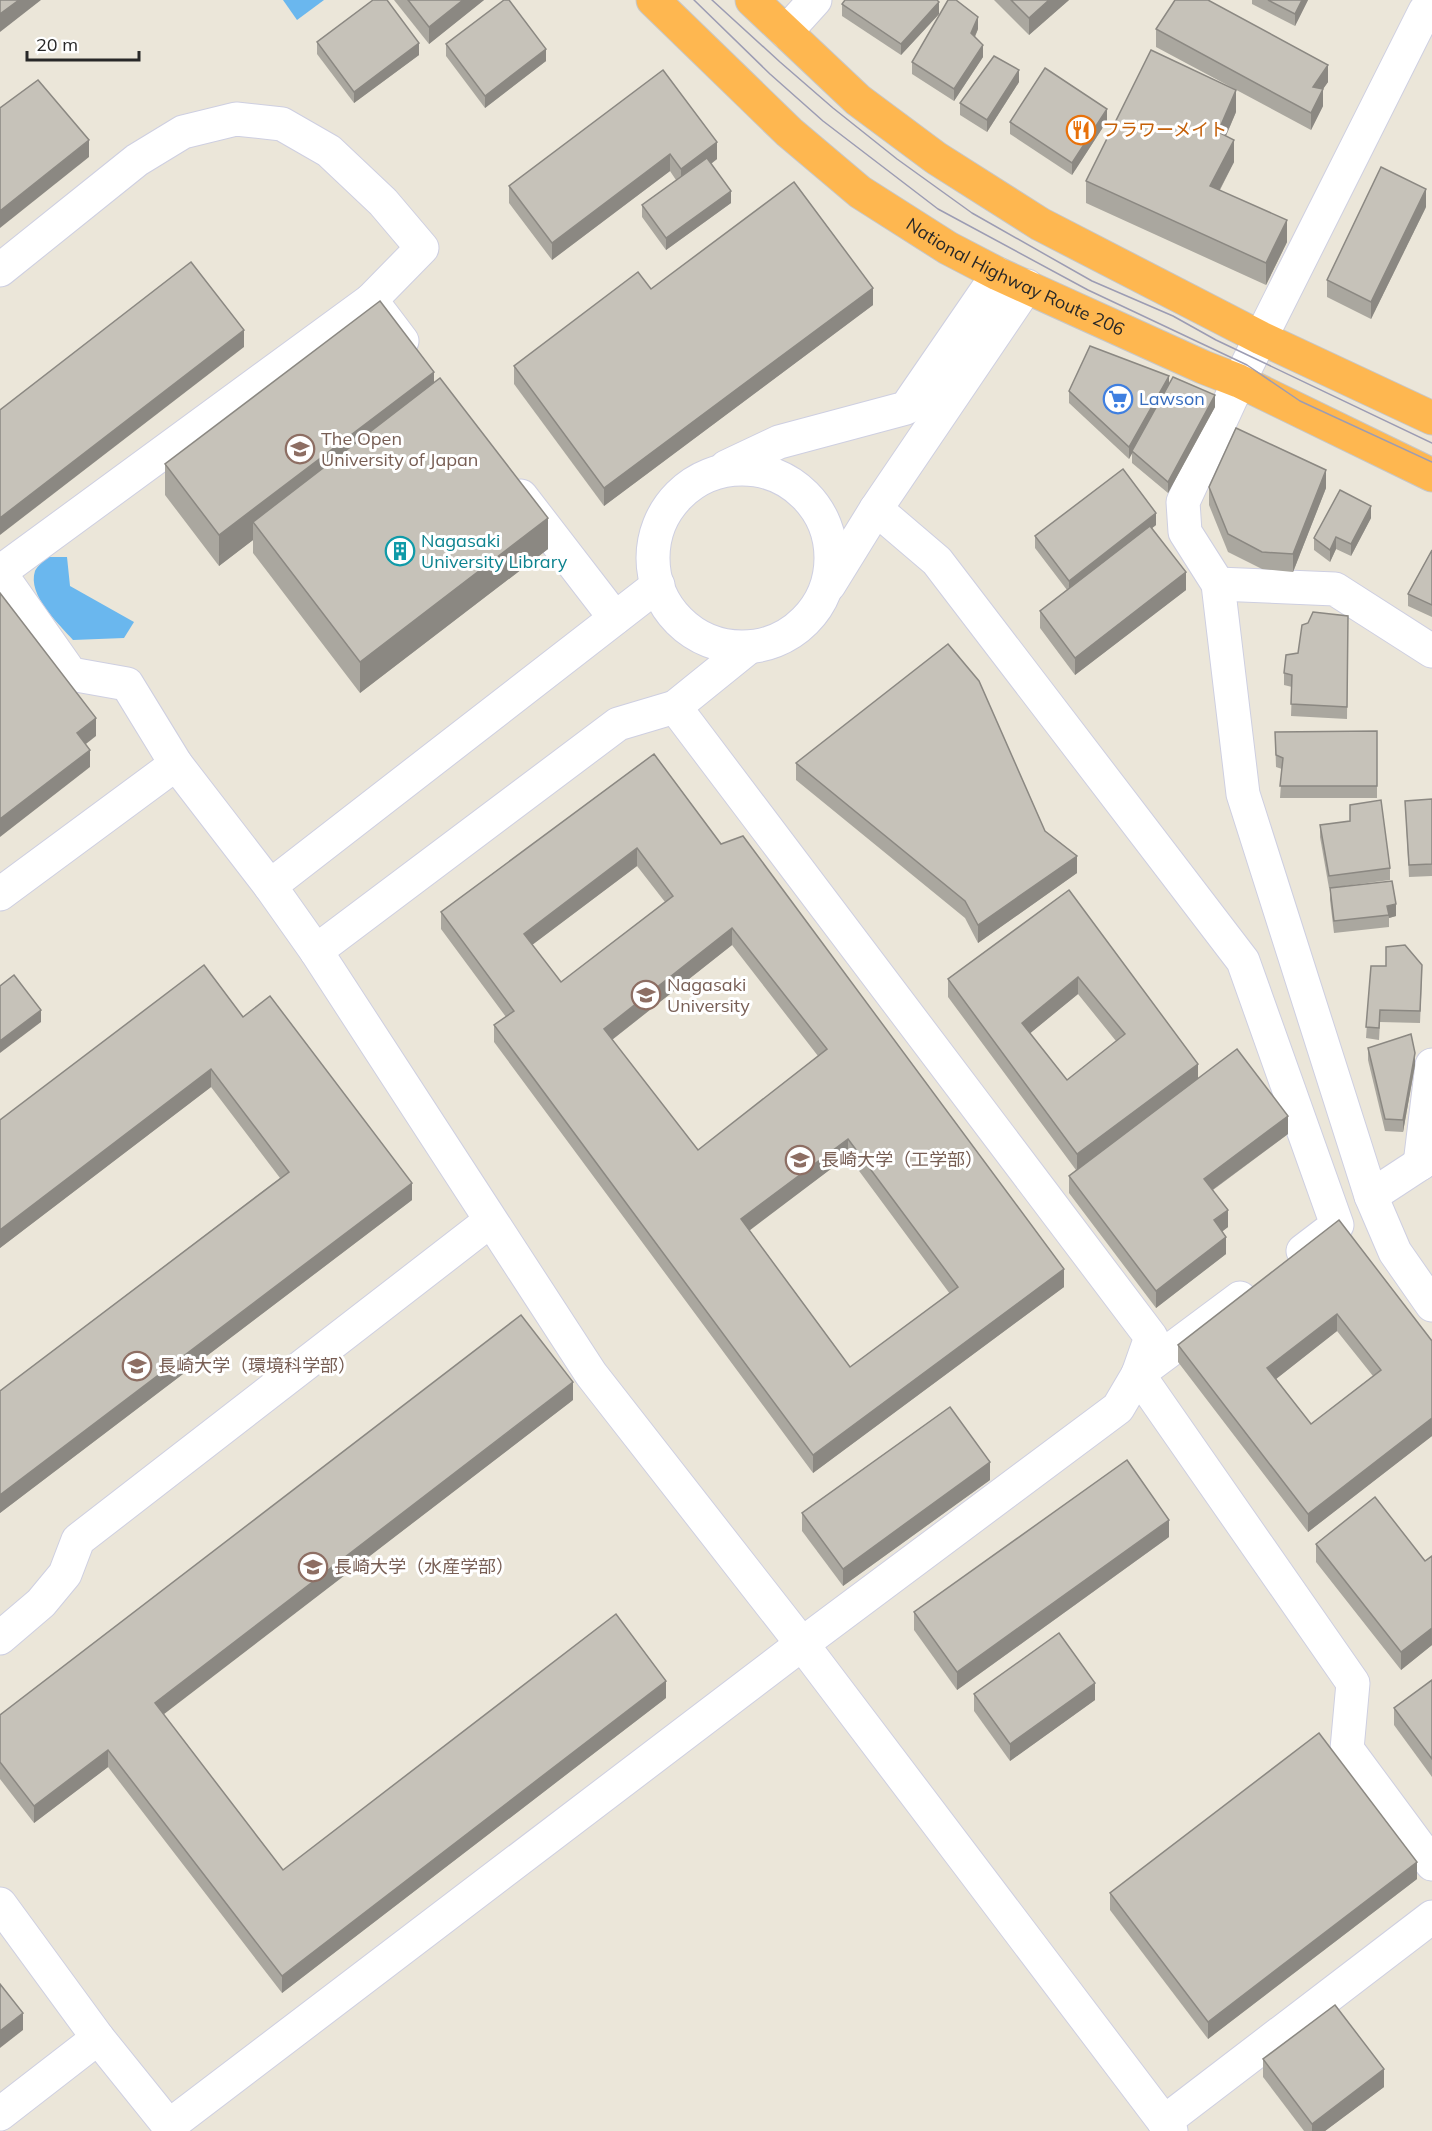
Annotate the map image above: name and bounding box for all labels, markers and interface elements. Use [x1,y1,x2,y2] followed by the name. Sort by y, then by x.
[27,24,140,62] scale bar
[36,33,78,56] text: 20 m
[1065,114,1097,146] restaurant icon: フラワーメイト
[1102,118,1227,141] place label: フラワーメイト
[902,212,1128,341] street label: National Highway Route 206
[1102,383,1134,415] supermarket icon: Lawson
[1139,387,1205,410] place label: Lawson
[321,427,478,471] place label: The Open University of Japan
[284,433,316,465] school or university icon: The Open University of Japan
[421,529,568,573] place label: Nagasaki University Library
[384,535,416,567] building icon: Nagasaki University Library
[667,973,750,1017] place label: Nagasaki University
[630,979,662,1011] school or university icon: Nagasaki University
[784,1144,816,1176] school or university icon: 長崎大学（工学部）
[821,1148,983,1171] place label: 長崎大学（工学部）
[121,1350,153,1382] school or university icon: 長崎大学（環境科学部）
[158,1354,356,1377] place label: 長崎大学（環境科学部）
[297,1551,329,1583] school or university icon: 長崎大学（水産学部）
[334,1555,514,1578] place label: 長崎大学（水産学部）

